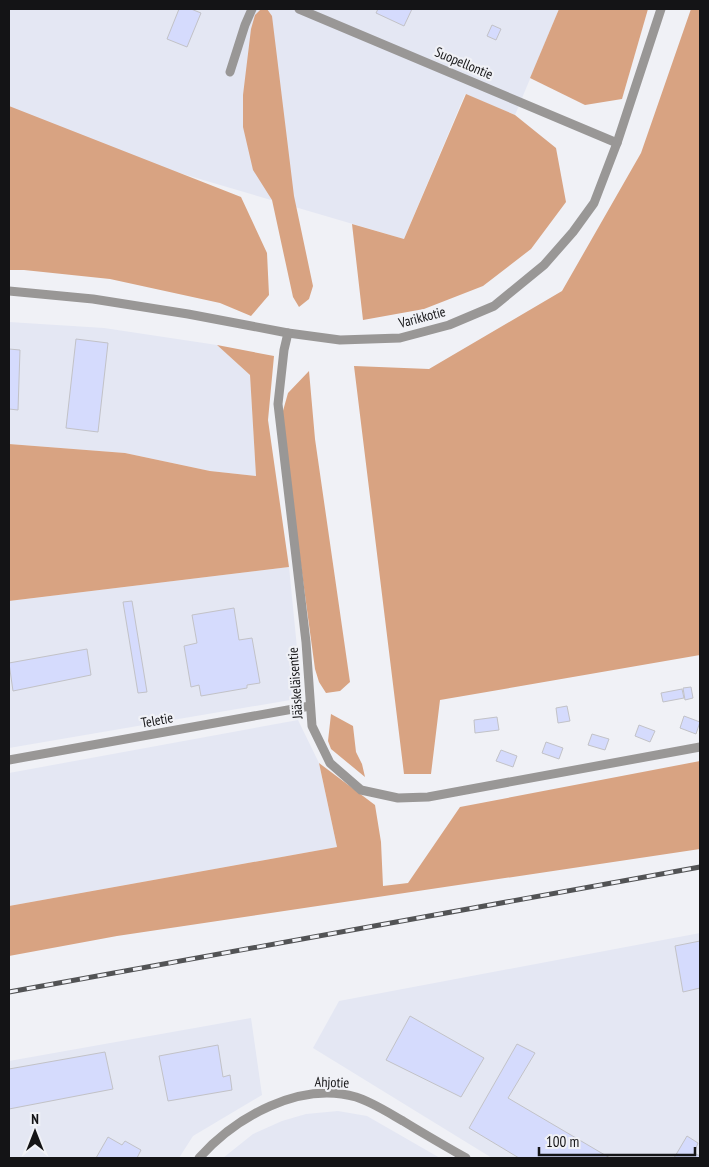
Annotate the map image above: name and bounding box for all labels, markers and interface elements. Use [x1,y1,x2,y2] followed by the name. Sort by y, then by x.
[432,43,496,83] street label: Suopellontie
[396,302,448,332] street label: Varikkotie
[284,646,307,720] street label: Jääskeläisentie
[140,708,175,732] street label: Teletie
[314,1072,350,1092] street label: Ahjotie
[10,1107,60,1157] north arrow
[31,1110,39,1128] text: N
[539,1124,695,1156] scale bar
[546,1132,579,1151] text: 100 m

